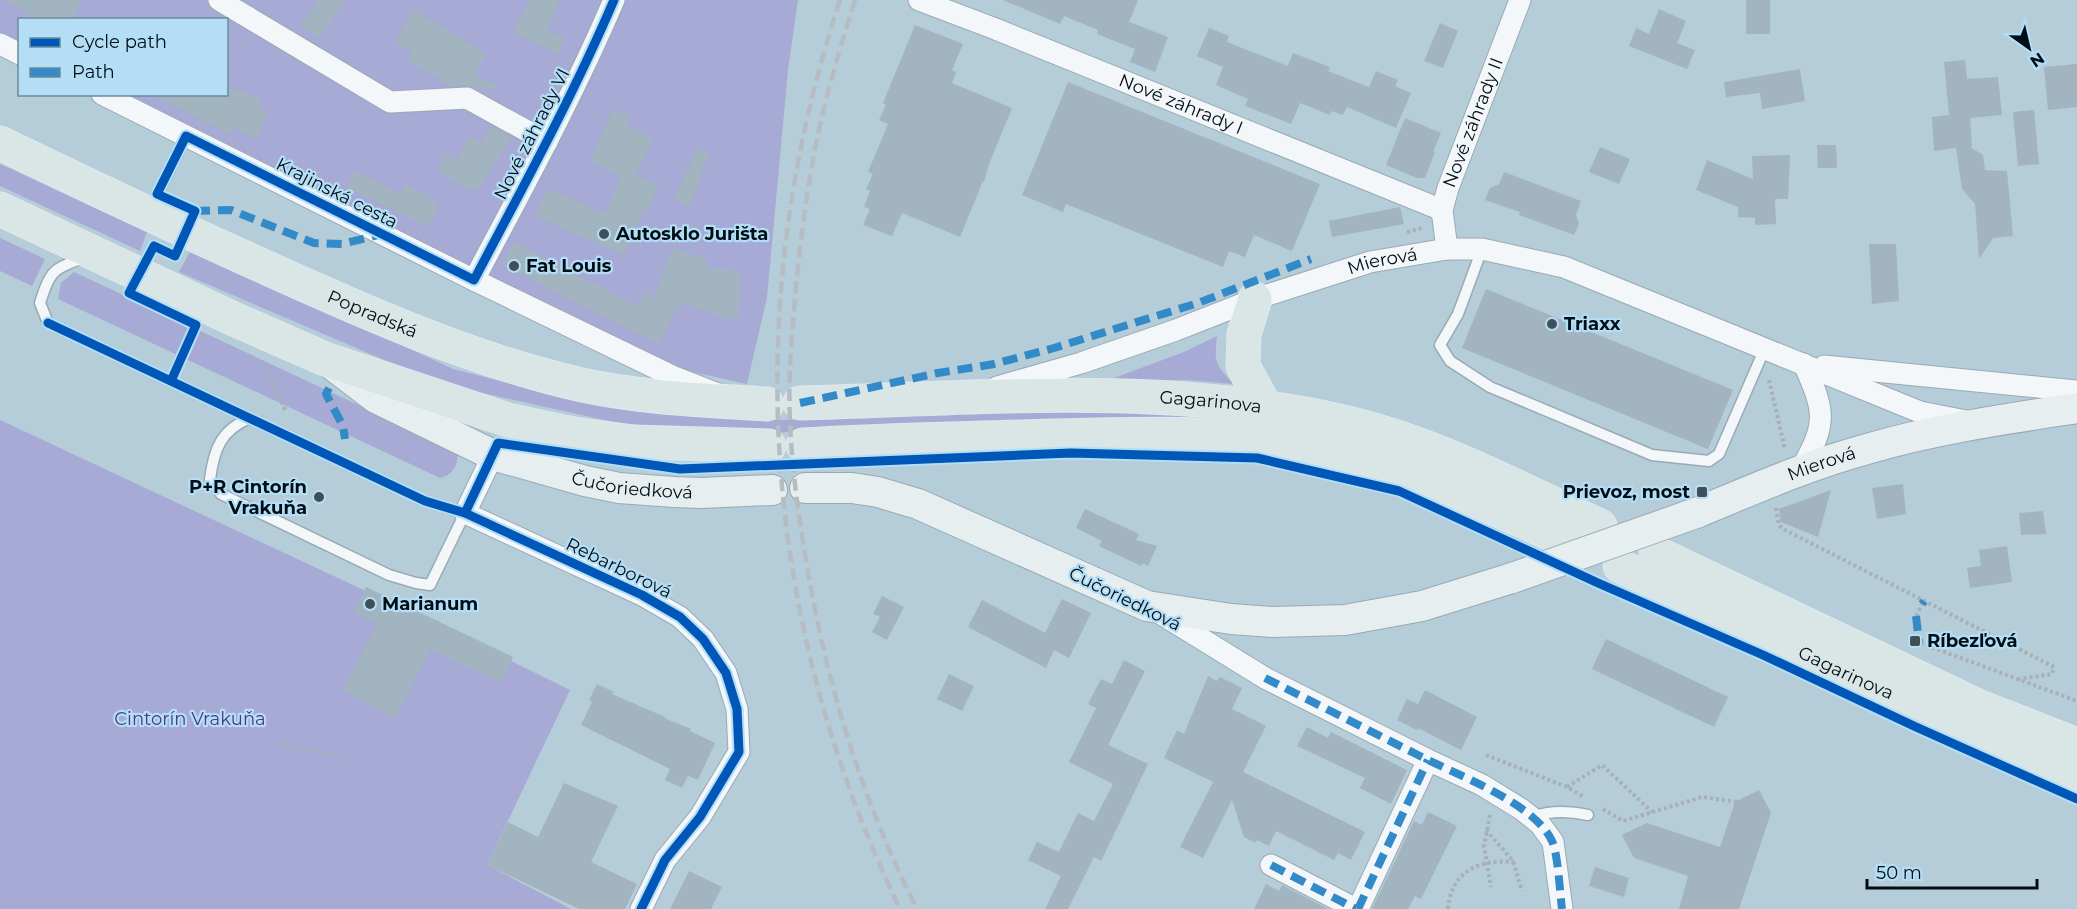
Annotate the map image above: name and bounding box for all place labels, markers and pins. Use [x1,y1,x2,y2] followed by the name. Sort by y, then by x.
[615,223,768,245] place label: Autosklo Jurišta
[597,227,611,241] marker: Autosklo Jurišta
[526,255,612,277] place label: Fat Louis
[507,259,521,273] marker: Fat Louis
[1564,313,1621,335] place label: Triaxx
[1545,317,1559,331] marker: Triaxx
[189,476,307,519] place label: P+R Cintorín Vrakuňa
[1563,481,1690,503] place label: Prievoz, most
[1695,485,1709,499] marker: Prievoz, most
[312,490,326,504] marker: P+R Cintorín Vrakuňa
[382,593,478,615] place label: Marianum
[363,597,377,611] marker: Marianum
[1927,630,2018,652] place label: Ríbezľová
[1908,634,1922,648] marker: Ríbezľová

